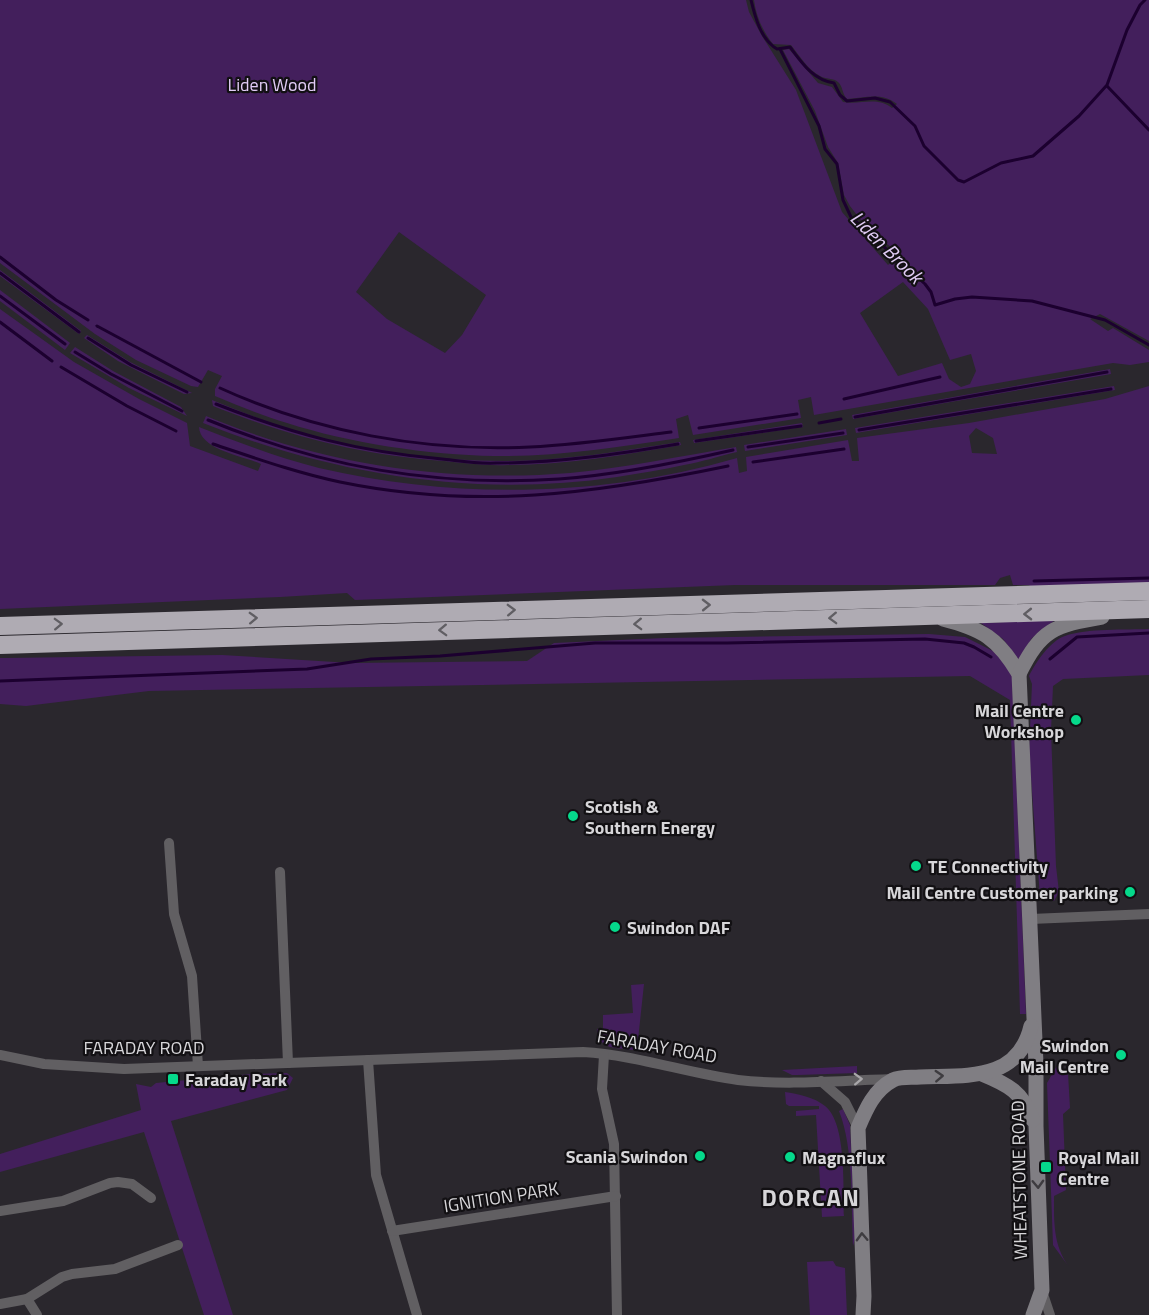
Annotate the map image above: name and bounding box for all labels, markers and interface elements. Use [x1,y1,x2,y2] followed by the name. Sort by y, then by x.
[228,71,316,98] park label: Liden Wood
[843,203,932,292] water label: Liden Brook
[702,599,711,611] one-way arrow
[507,604,516,617] one-way arrow
[1023,607,1032,620] one-way arrow
[249,612,258,625] one-way arrow
[828,612,837,625] one-way arrow
[54,618,63,630] one-way arrow
[633,618,642,631] one-way arrow
[438,624,447,637] one-way arrow
[975,697,1064,745] place label: Mail Centre Workshop
[1069,713,1083,727] marker: Mail Centre Workshop
[585,793,715,841] place label: Scotish & Southern Energy
[566,809,580,823] marker: Scotish & Southern Energy
[928,853,1048,880] place label: TE Connectivity
[909,859,923,873] marker: TE Connectivity
[886,879,1118,906] place label: Mail Centre Customer parking
[1123,885,1137,899] marker: Mail Centre Customer parking
[627,914,731,941] place label: Swindon DAF
[608,920,622,934] marker: Swindon DAF
[595,1022,719,1070] street label: FARADAY ROAD
[1020,1032,1109,1080] place label: Swindon Mail Centre
[83,1034,205,1061] street label: FARADAY ROAD
[1114,1048,1128,1062] marker: Swindon Mail Centre
[185,1066,288,1093] place label: Faraday Park
[935,1070,944,1083] one-way arrow
[166,1072,180,1086] marker: Faraday Park
[854,1073,863,1086] one-way arrow
[1004,1100,1034,1260] street label: WHEATSTONE ROAD
[566,1143,688,1170] place label: Scania Swindon
[802,1144,886,1171] place label: Magnaflux
[1058,1144,1139,1192] place label: Royal Mail Centre
[693,1149,707,1163] marker: Scania Swindon
[783,1150,797,1164] marker: Magnaflux
[1039,1160,1053,1174] marker: Royal Mail Centre
[442,1175,560,1219] street label: IGNITION PARK
[762,1179,860,1215] district label: DORCAN
[1031,1180,1044,1189] one-way arrow
[856,1233,869,1242] one-way arrow

